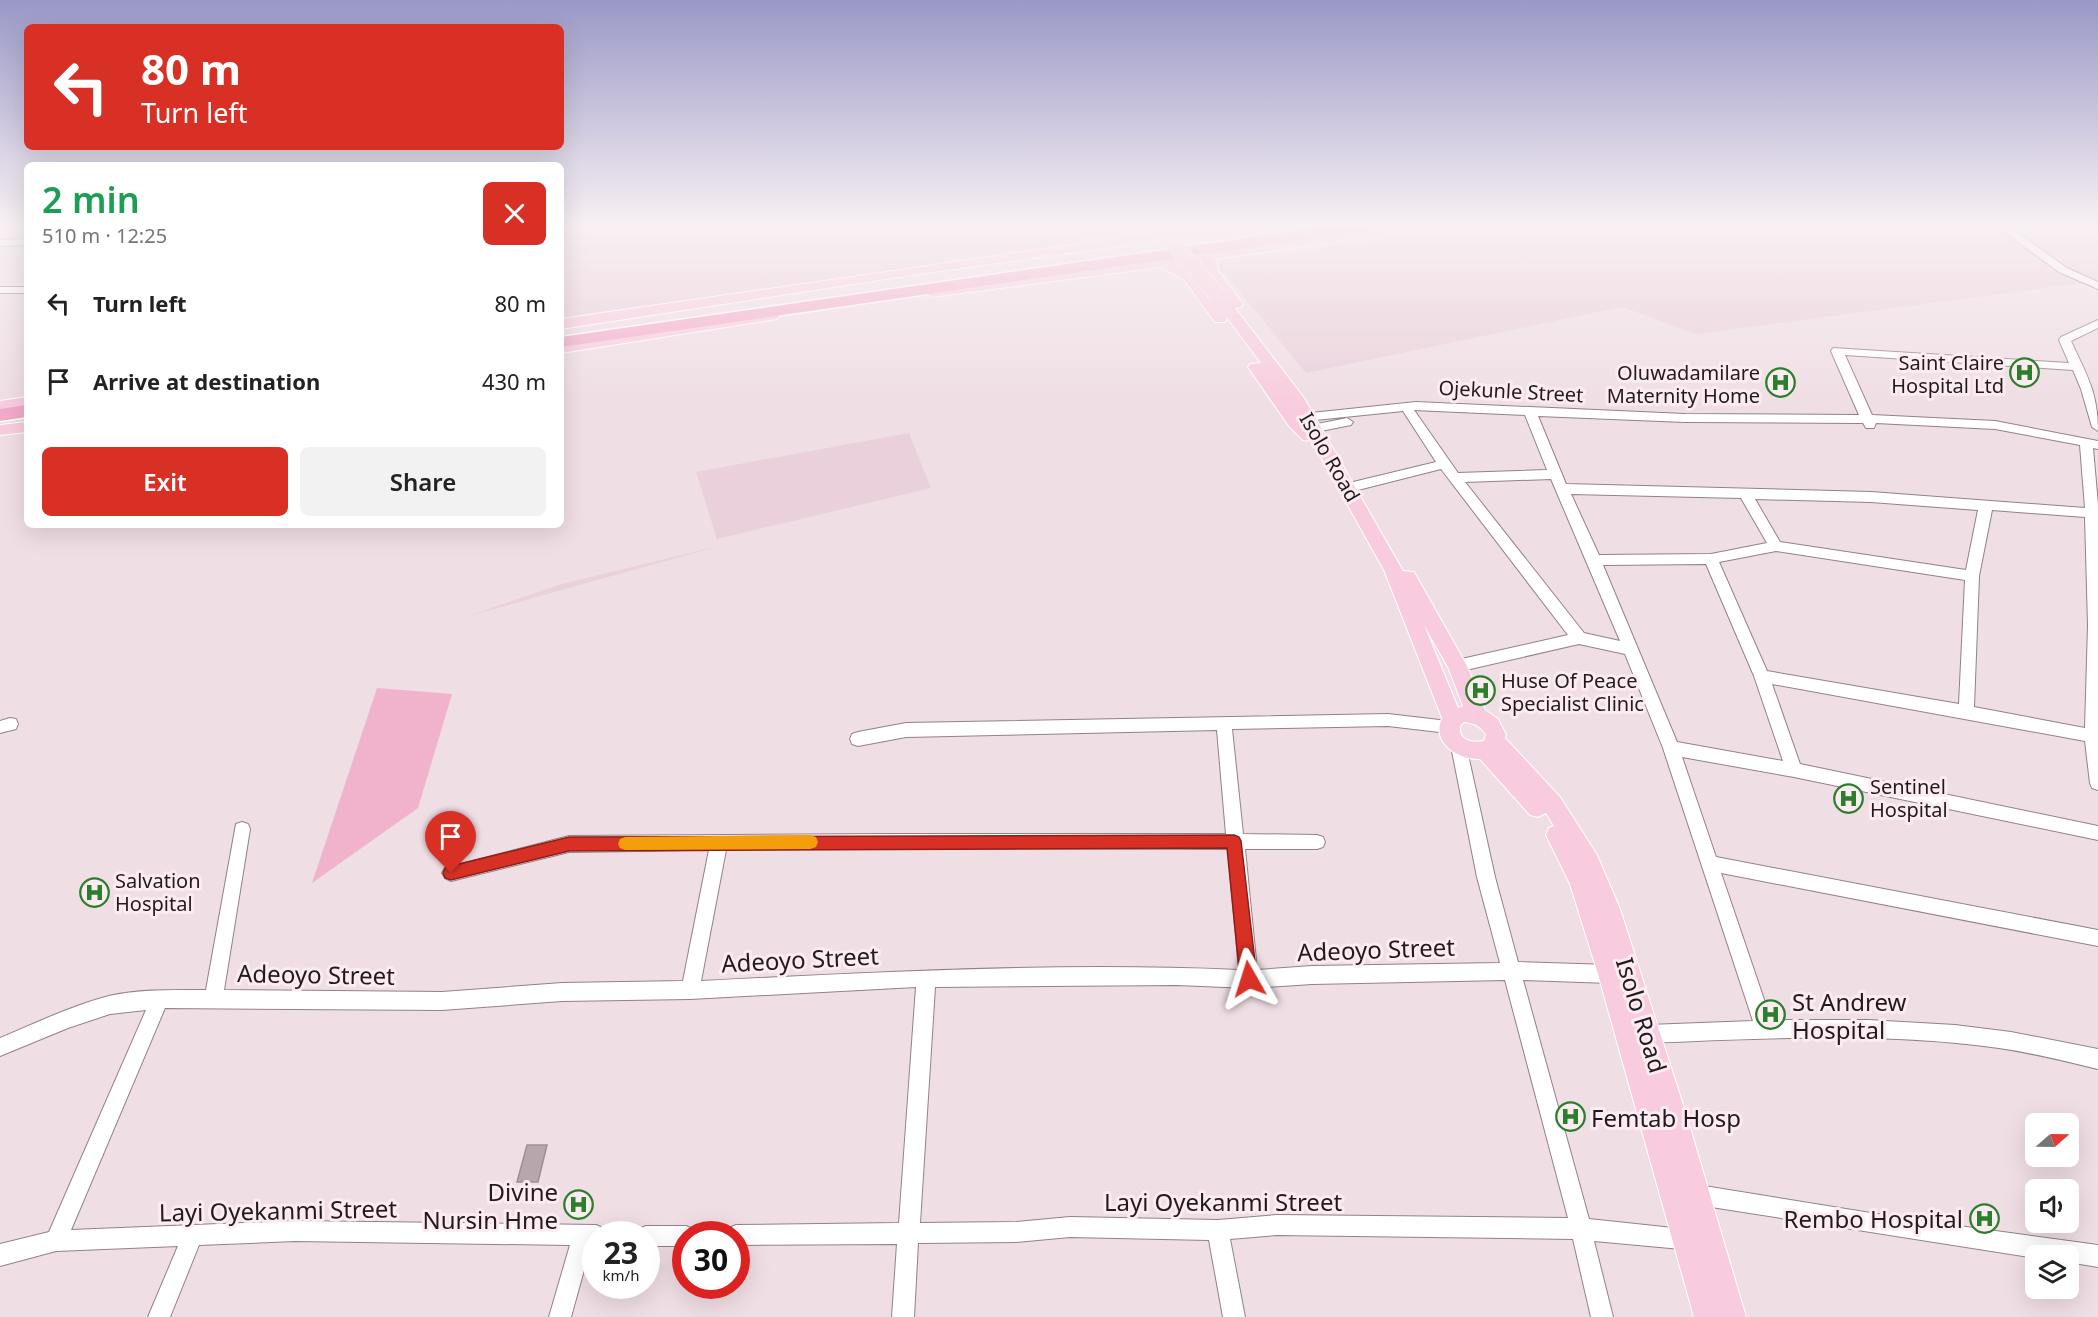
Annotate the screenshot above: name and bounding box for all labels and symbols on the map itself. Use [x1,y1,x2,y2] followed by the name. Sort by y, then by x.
[1891,349,2004,399] place label: Saint Claire Hospital Ltd
[2009,357,2041,389] hospital icon: Saint Claire Hospital Ltd
[1607,359,1760,409] place label: Oluwadamilare Maternity Home
[1765,367,1797,399] hospital icon: Oluwadamilare Maternity Home
[1438,374,1584,408] street label: Ojekunle Street
[1294,407,1366,507] street label: Isolo Road
[1501,667,1644,717] place label: Huse Of Peace Specialist Clinic
[1464,675,1496,707] hospital icon: Huse Of Peace Specialist Clinic
[1870,773,1948,823] place label: Sentinel Hospital
[1833,782,1865,814] hospital icon: Sentinel Hospital
[425,811,476,873] pin
[115,867,201,917] place label: Salvation Hospital
[78,876,110,908] hospital icon: Salvation Hospital
[1297,930,1456,968] street label: Adeoyo Street
[720,938,880,980] street label: Adeoyo Street
[1217,947,1281,1011] position arrow
[1609,953,1675,1077] street label: Isolo Road
[237,956,395,992] street label: Adeoyo Street
[1792,985,1906,1046] place label: St Andrew Hospital
[1755,999,1787,1031] hospital icon: St Andrew Hospital
[1554,1101,1586,1133] hospital icon: Femtab Hosp
[1591,1101,1741,1134] place label: Femtab Hosp
[2025,1113,2079,1167] north arrow
[422,1175,558,1236] place label: Divine Nursin Hme
[1104,1185,1342,1218] street label: Layi Oyekanmi Street
[563,1189,595,1221] hospital icon: Divine Nursin Hme
[159,1191,398,1229] street label: Layi Oyekanmi Street
[1784,1202,1963,1235] place label: Rembo Hospital
[1968,1202,2000,1234] hospital icon: Rembo Hospital
[672,1221,750,1299] speed limit sign: 30

